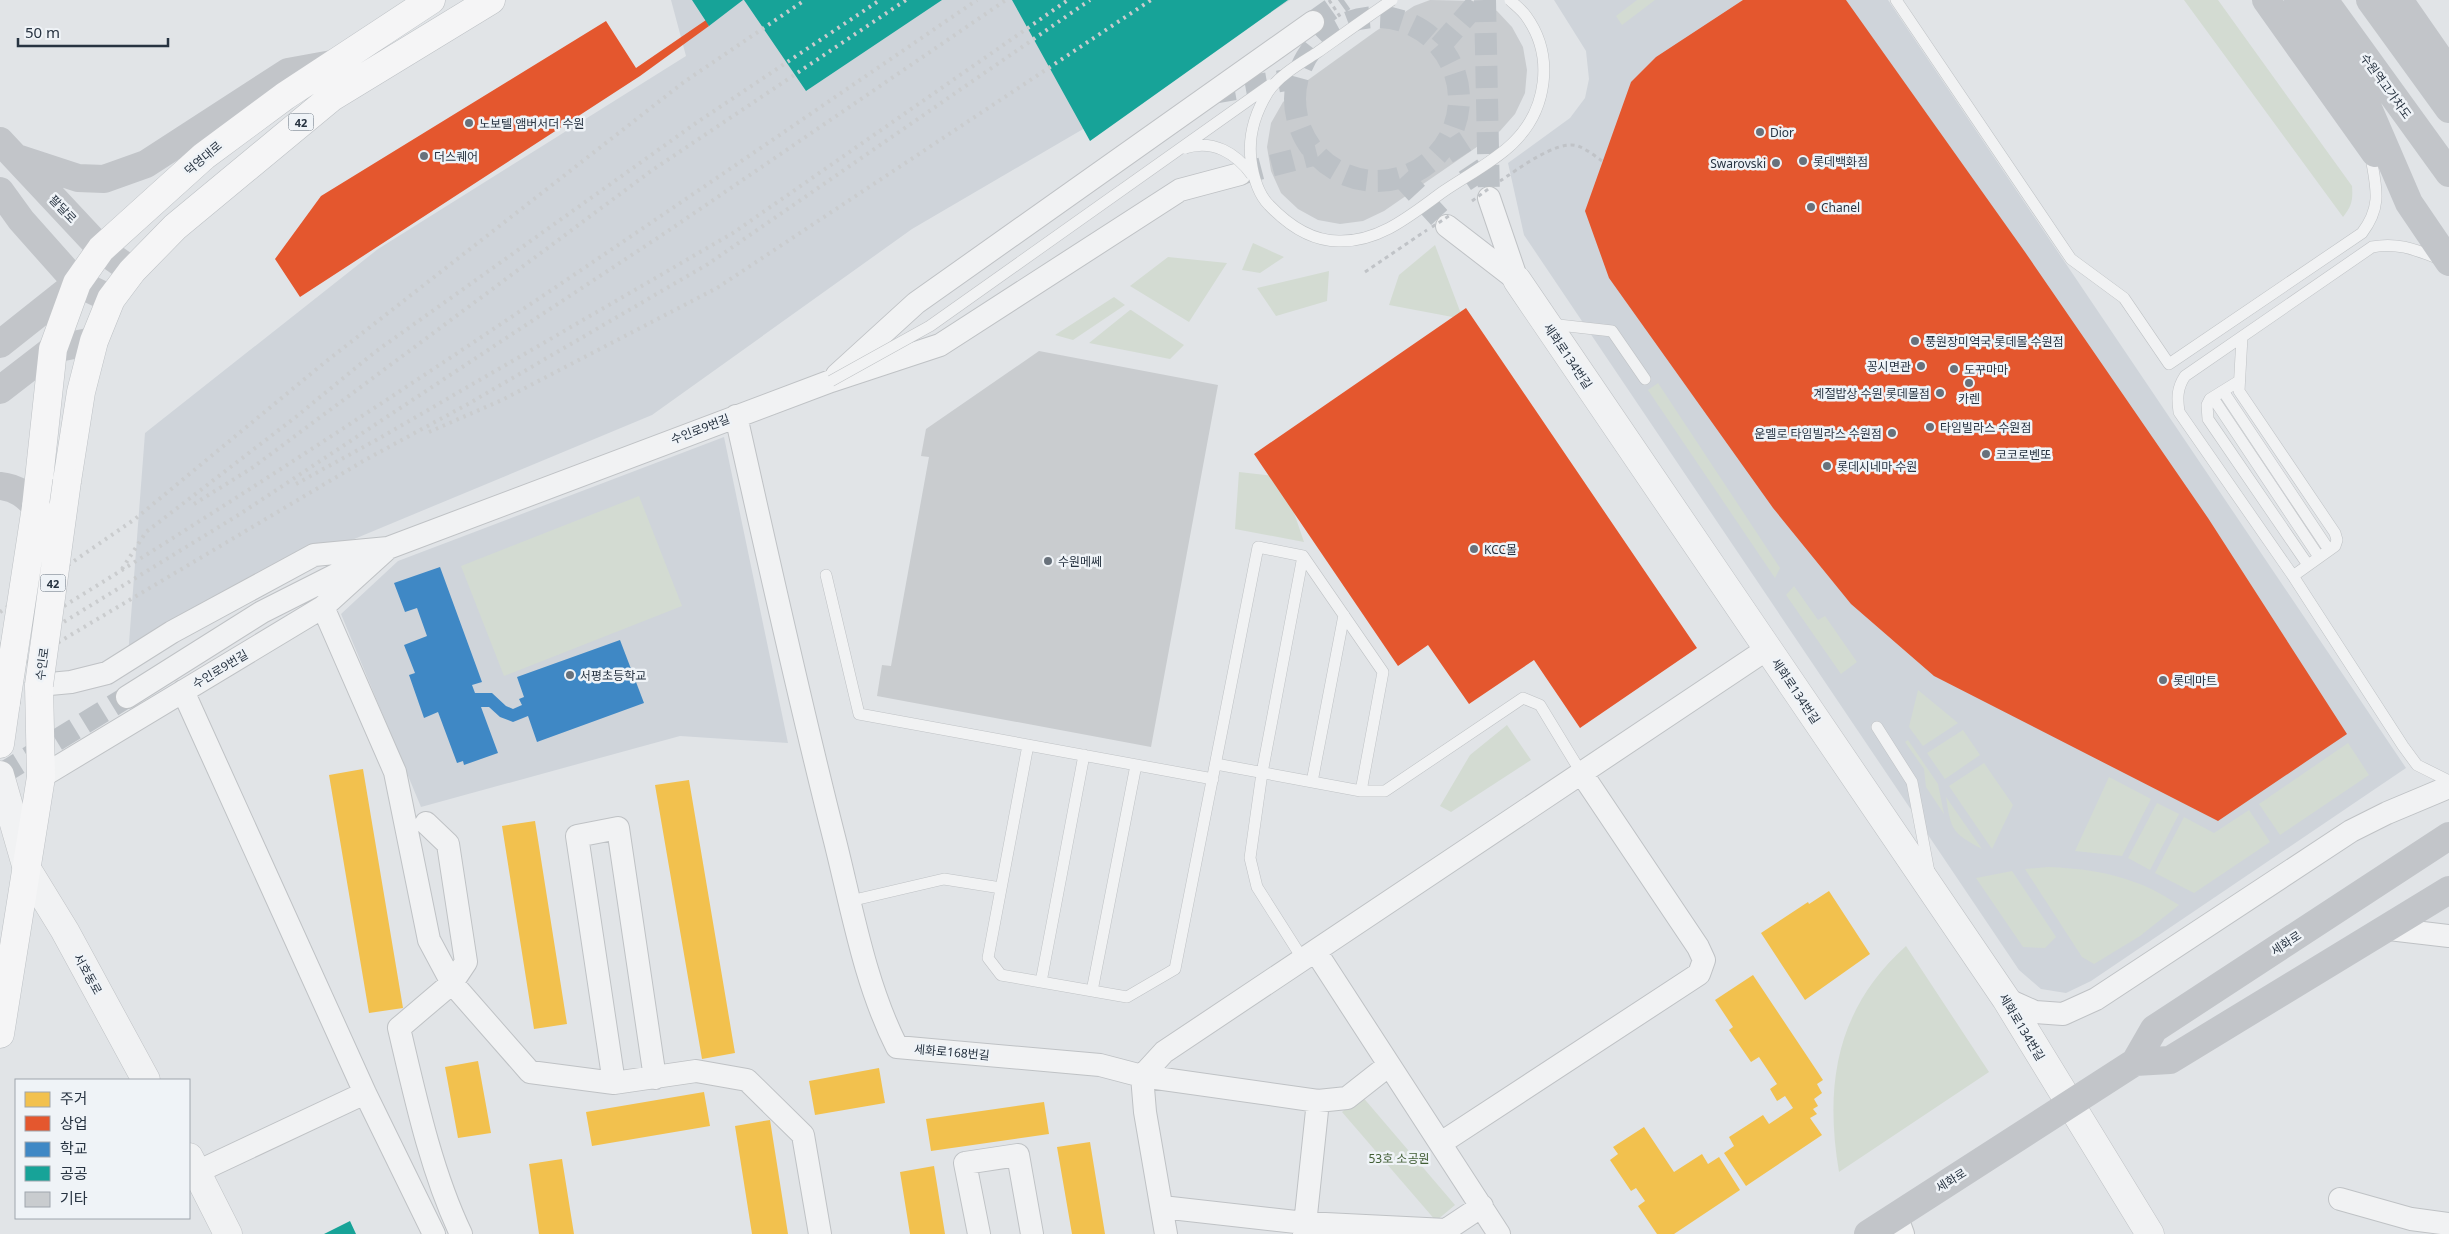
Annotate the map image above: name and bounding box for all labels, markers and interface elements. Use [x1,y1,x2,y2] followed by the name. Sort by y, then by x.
[18,15,168,47] scale bar
[25,22,60,42] text: 50 m
[2356,50,2416,122] street label: 수원역고가차도
[288,114,314,130] road number: 42
[479,115,585,132] place label: 노보텔 앰버서더 수원
[463,117,475,129] marker: 노보텔 앰버서더 수원
[1770,124,1794,141] place label: Dior
[1754,126,1766,138] marker: Dior
[181,137,225,179] street label: 덕영대로
[434,148,478,165] place label: 더스퀘어
[418,150,430,162] marker: 더스퀘어
[1813,153,1868,170] place label: 롯데백화점
[1710,155,1766,172] place label: Swarovski
[1797,155,1809,167] marker: 롯데백화점
[1770,157,1782,169] marker: Swarovski
[45,191,81,227] street label: 팔달로
[1821,199,1860,216] place label: Chanel
[1805,201,1817,213] marker: Chanel
[1540,320,1596,392] street label: 세화로134번길
[1925,333,2064,350] place label: 풍원장미역국 롯데몰 수원점
[1909,335,1921,347] marker: 풍원장미역국 롯데몰 수원점
[1867,358,1911,375] place label: 꽁시면관
[1915,360,1927,372] marker: 꽁시면관
[1964,361,2008,378] place label: 도꾸마마
[1948,363,1960,375] marker: 도꾸마마
[1963,377,1975,389] marker: 카렌
[1813,385,1930,402] place label: 계절밥상 수원 롯데몰점
[1934,387,1946,399] marker: 계절밥상 수원 롯데몰점
[1958,390,1980,407] place label: 카렌
[668,410,732,448] street label: 수인로9번길
[1940,419,2031,436] place label: 타임빌라스 수원점
[1924,421,1936,433] marker: 타임빌라스 수원점
[1754,425,1882,442] place label: 운멜로 타임빌라스 수원점
[1886,427,1898,439] marker: 운멜로 타임빌라스 수원점
[1996,446,2051,463] place label: 코코로벤또
[1980,448,1992,460] marker: 코코로벤또
[1837,458,1917,475] place label: 롯데시네마 수원
[1821,460,1833,472] marker: 롯데시네마 수원
[1484,541,1517,558] place label: KCC몰
[1468,543,1480,555] marker: KCC몰
[1058,553,1102,570] place label: 수원메쎄
[1042,555,1054,567] marker: 수원메쎄
[40,574,66,592] road number: 42
[31,646,53,682] street label: 수인로
[189,646,251,692] street label: 수인로9번길
[1768,655,1824,727] street label: 세화로134번길
[580,667,646,684] place label: 서평초등학교
[564,669,576,681] marker: 서평초등학교
[2173,672,2217,689] place label: 롯데마트
[2157,674,2169,686] marker: 롯데마트
[2267,927,2305,959] street label: 세화로
[70,951,106,997] street label: 서호동로
[1995,990,2049,1064] street label: 세화로134번길
[914,1040,990,1064] street label: 세화로168번길
[15,1079,190,1219] legend
[60,1088,88,1108] text: 주거
[60,1113,88,1133] text: 상업
[60,1138,88,1158] text: 학교
[1368,1150,1430,1167] park label: 53호 소공원
[60,1163,88,1183] text: 공공
[1932,1164,1970,1196] street label: 세화로
[60,1188,88,1208] text: 기타

